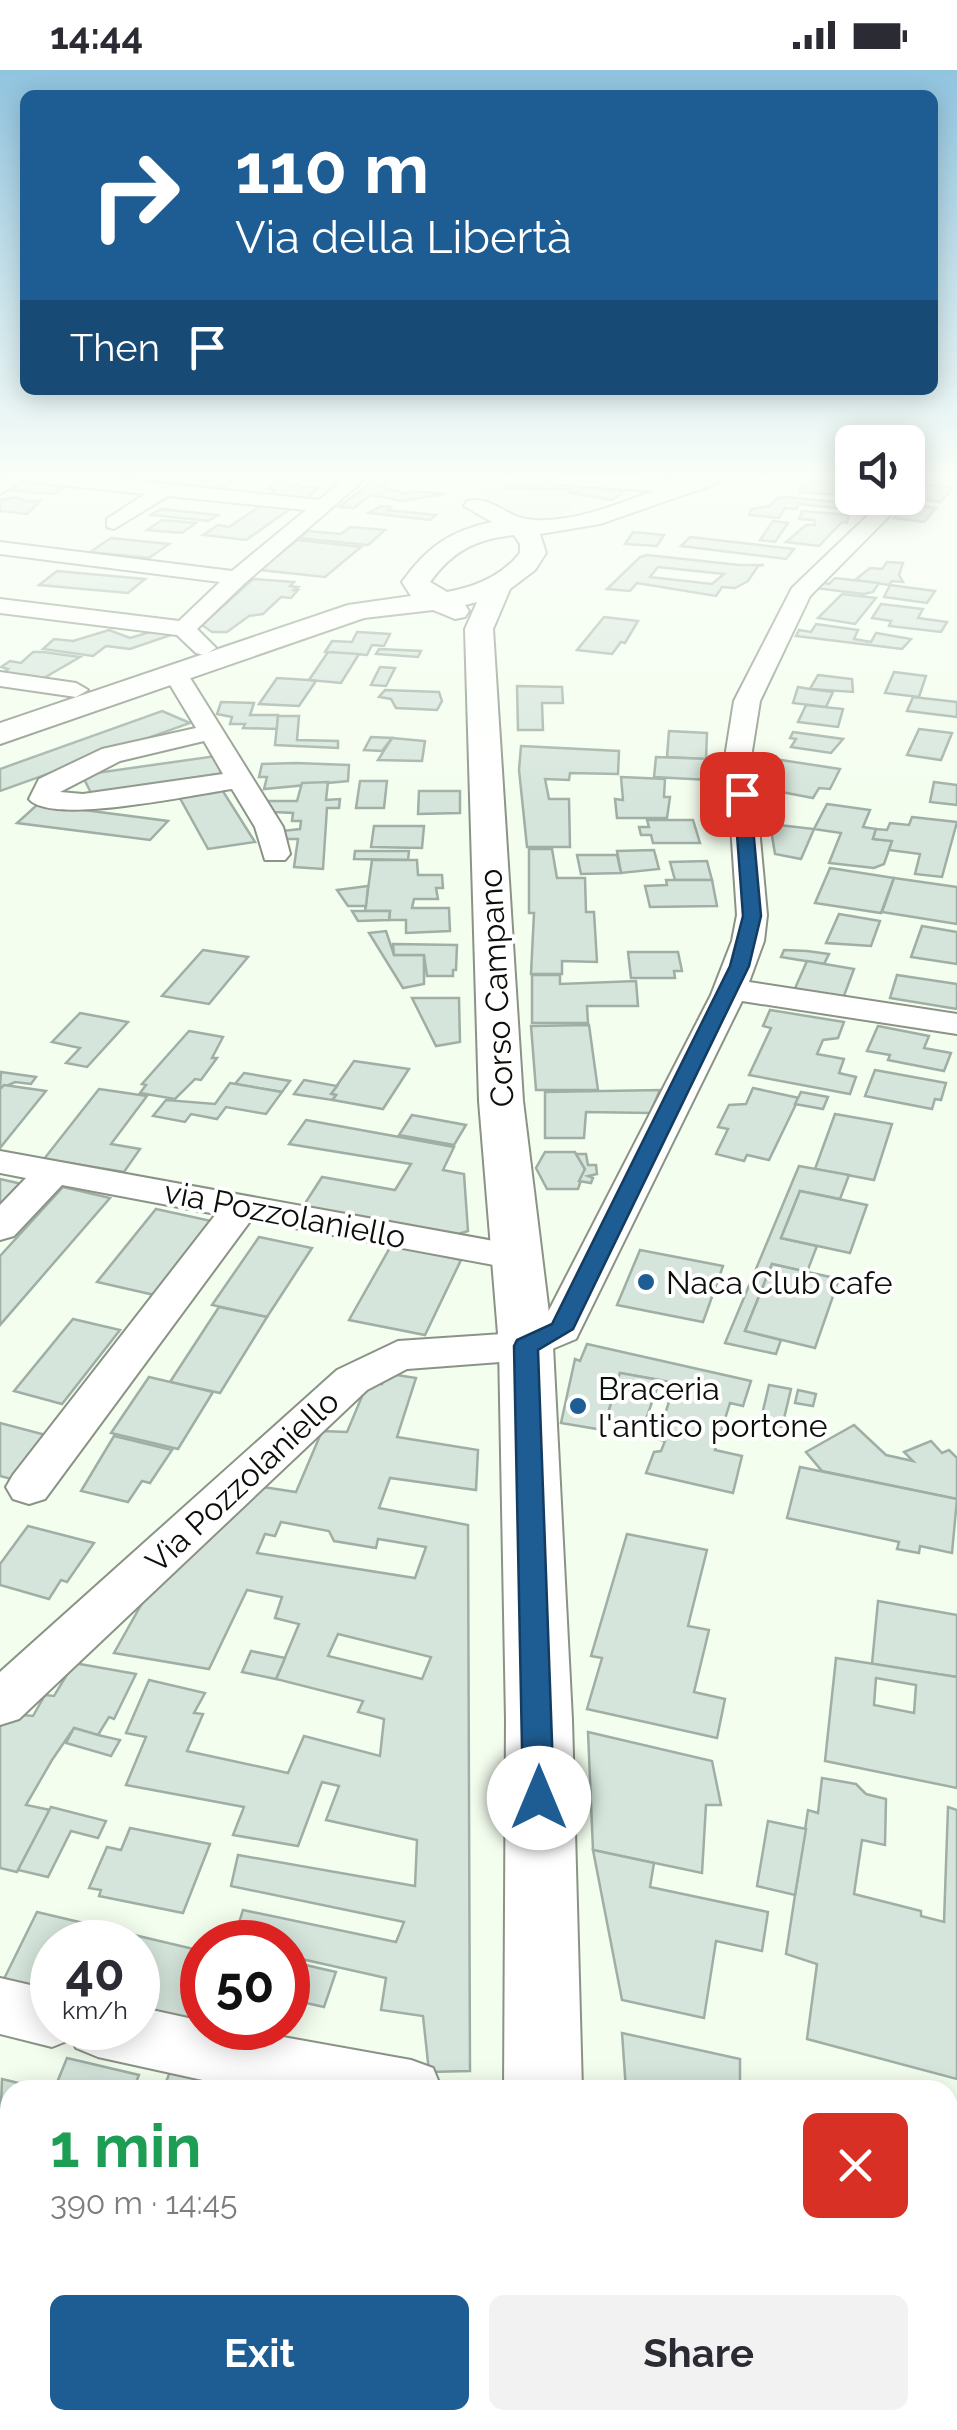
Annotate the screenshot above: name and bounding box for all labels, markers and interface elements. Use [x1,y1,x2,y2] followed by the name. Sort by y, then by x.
[50,13,143,58] text: 14:44
[235,127,429,209] text: 110 m
[70,130,200,260] icon: right
[235,211,572,264] text: Via della Libertà
[180,320,235,375] icon: arrive
[70,325,160,370] text: Then
[835,425,925,515] map controls
[835,425,925,515] button: sound
[700,752,785,837] pin
[715,767,770,822] icon: arrive
[471,868,521,1108] street label: Corso Campano
[161,1172,409,1256] street label: via Pozzolaniello
[666,1264,892,1301] place label: Naca Club cafe
[635,1271,657,1293] marker: Naca Club cafe
[598,1370,828,1444] place label: Braceria l'antico portone
[138,1382,346,1580] street label: Via Pozzolaniello
[567,1395,589,1417] marker: Braceria l'antico portone
[487,1746,591,1850] position arrow
[180,1920,310,2050] speed limit sign: 50
[65,1943,125,2002] text: 40
[62,1995,128,2025] text: km/h
[50,2111,201,2181] text: 1 min
[803,2113,908,2218] button: close
[50,2184,237,2221] text: 390 m · 14:45
[50,2295,469,2410] button: Exit
[489,2295,908,2410] button: Share

